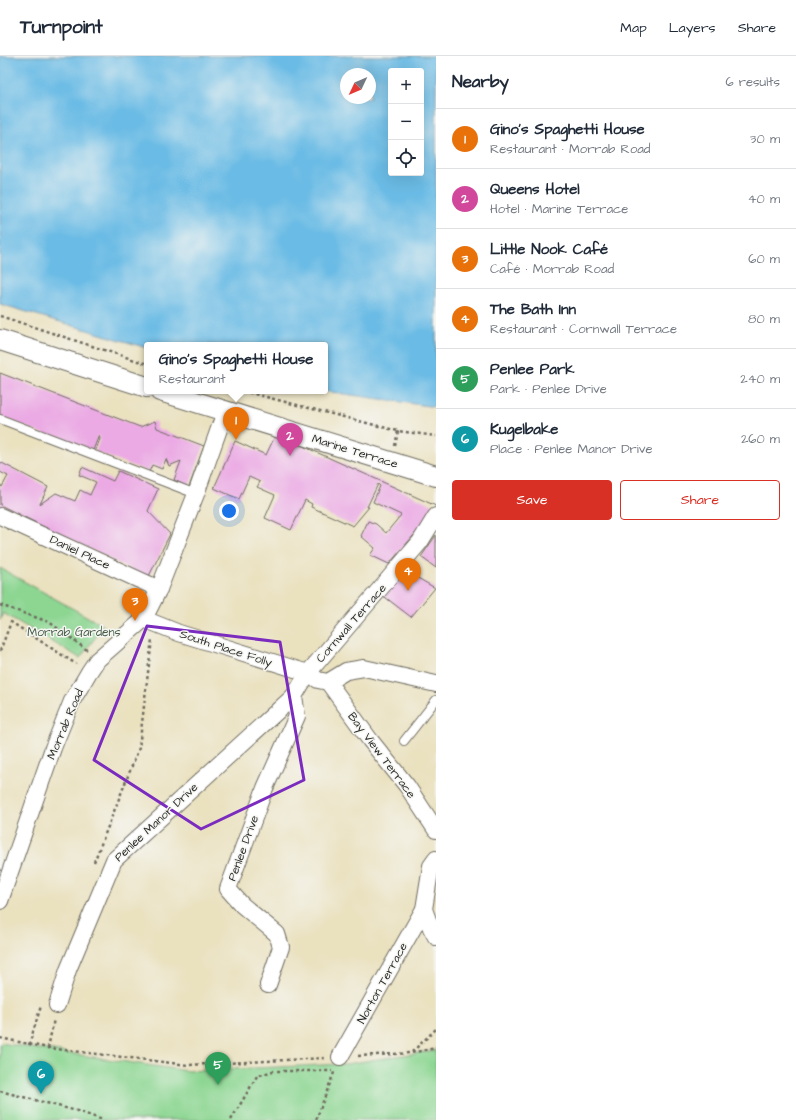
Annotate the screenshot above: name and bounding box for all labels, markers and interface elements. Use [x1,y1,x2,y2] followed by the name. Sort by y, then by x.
[20,14,103,41] text: Turnpoint
[620,18,647,38] text: Map
[669,18,716,38] text: Layers
[738,18,776,38] text: Share
[340,68,376,104] north arrow
[388,68,424,176] map controls
[388,68,424,104] button: +
[452,70,509,94] text: Nearby
[725,73,780,91] text: 6 results
[388,104,424,140] button: −
[490,119,645,140] text: Gino's Spaghetti House
[464,130,466,148] text: 1
[750,130,780,148] text: 30 m
[388,140,424,176] button: locate
[490,140,650,158] text: Restaurant · Morrab Road
[490,179,580,200] text: Queens Hotel
[461,190,469,208] text: 2
[748,190,780,208] text: 40 m
[490,200,628,218] text: Hotel · Marine Terrace
[490,239,608,260] text: Little Nook Café
[462,250,468,268] text: 3
[748,250,780,268] text: 60 m
[490,260,614,278] text: Café · Morrab Road
[490,299,576,320] text: The Bath Inn
[461,310,469,328] text: 4
[748,310,780,328] text: 80 m
[490,320,677,338] text: Restaurant · Cornwall Terrace
[144,342,328,394] popup
[159,349,313,370] text: Gino's Spaghetti House
[490,359,574,380] text: Penlee Park
[159,370,226,388] text: Restaurant
[460,370,470,388] text: 5
[740,370,780,388] text: 240 m
[490,380,607,398] text: Park · Penlee Drive
[223,407,249,440] pin: 1
[490,419,558,440] text: Kugelbake
[277,423,303,456] pin: 2
[310,430,400,473] street label: Marine Terrace
[461,430,469,448] text: 6
[741,430,780,448] text: 260 m
[490,440,653,458] text: Place · Penlee Manor Drive
[452,480,612,520] button: Save
[620,480,780,520] button: Share
[219,501,239,521] your location
[47,531,113,574] street label: Daniel Place
[395,558,421,591] pin: 4
[312,580,391,667] street label: Cornwall Terrace
[122,588,148,621] pin: 3
[27,624,121,641] park label: Morrab Gardens
[177,626,275,672] street label: South Place Folly
[43,686,88,762] street label: Morrab Road
[343,709,420,803] street label: Bay View Terrace
[111,779,202,866] street label: Penlee Manor Drive
[224,812,263,883] street label: Penlee Drive
[353,939,412,1027] street label: Norton Terrace
[205,1052,231,1085] pin: 5
[28,1061,54,1094] pin: 6

